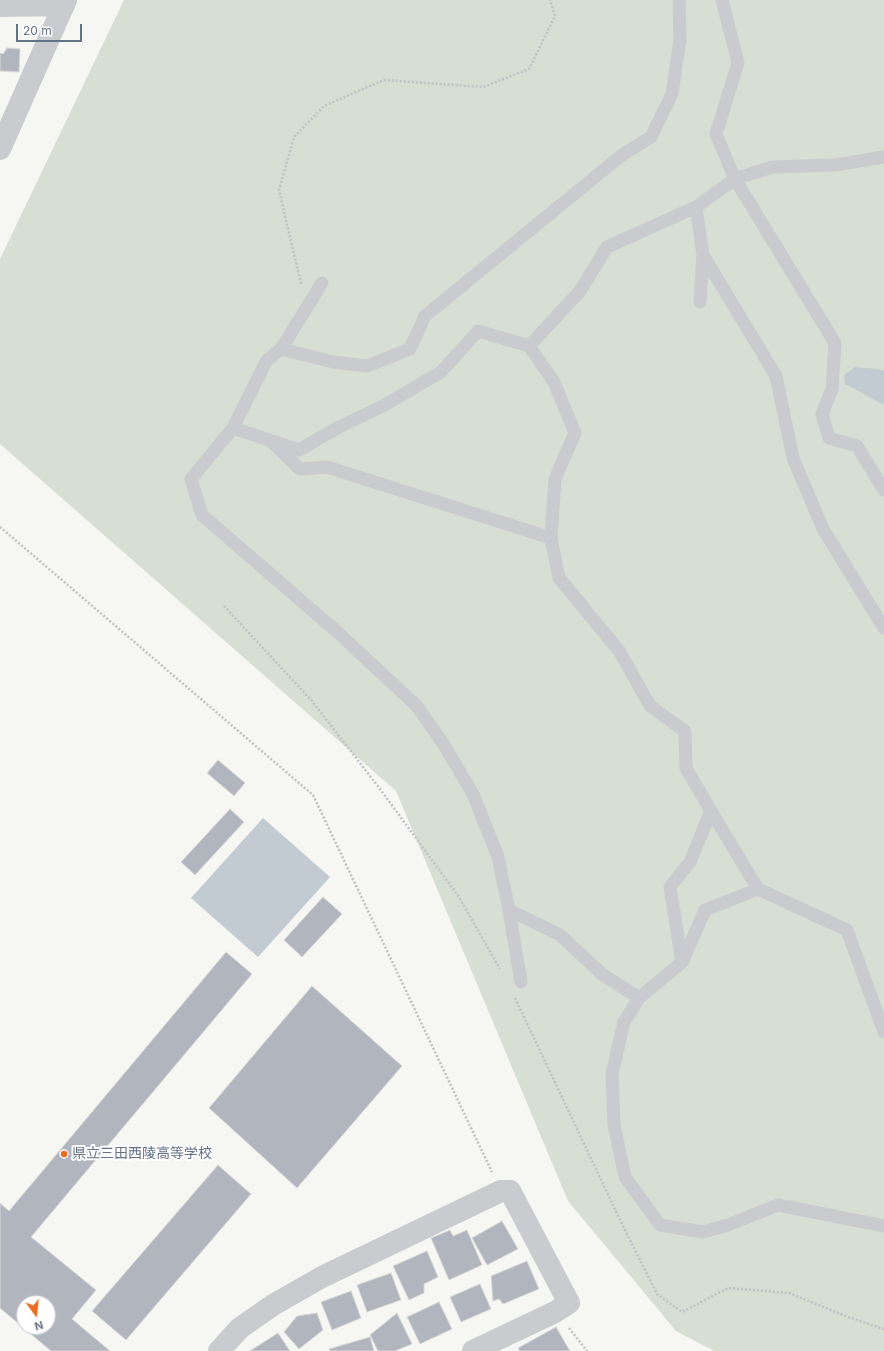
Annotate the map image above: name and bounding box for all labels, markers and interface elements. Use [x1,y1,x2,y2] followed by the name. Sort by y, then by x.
[18,16,84,42] scale bar
[23,23,52,38] text: 20 m
[72,1146,212,1162] place label: 県立三田西陵高等学校
[59,1149,69,1159] marker: 県立三田西陵高等学校
[16,1295,56,1335] north arrow
[33,1318,45,1333] text: N

